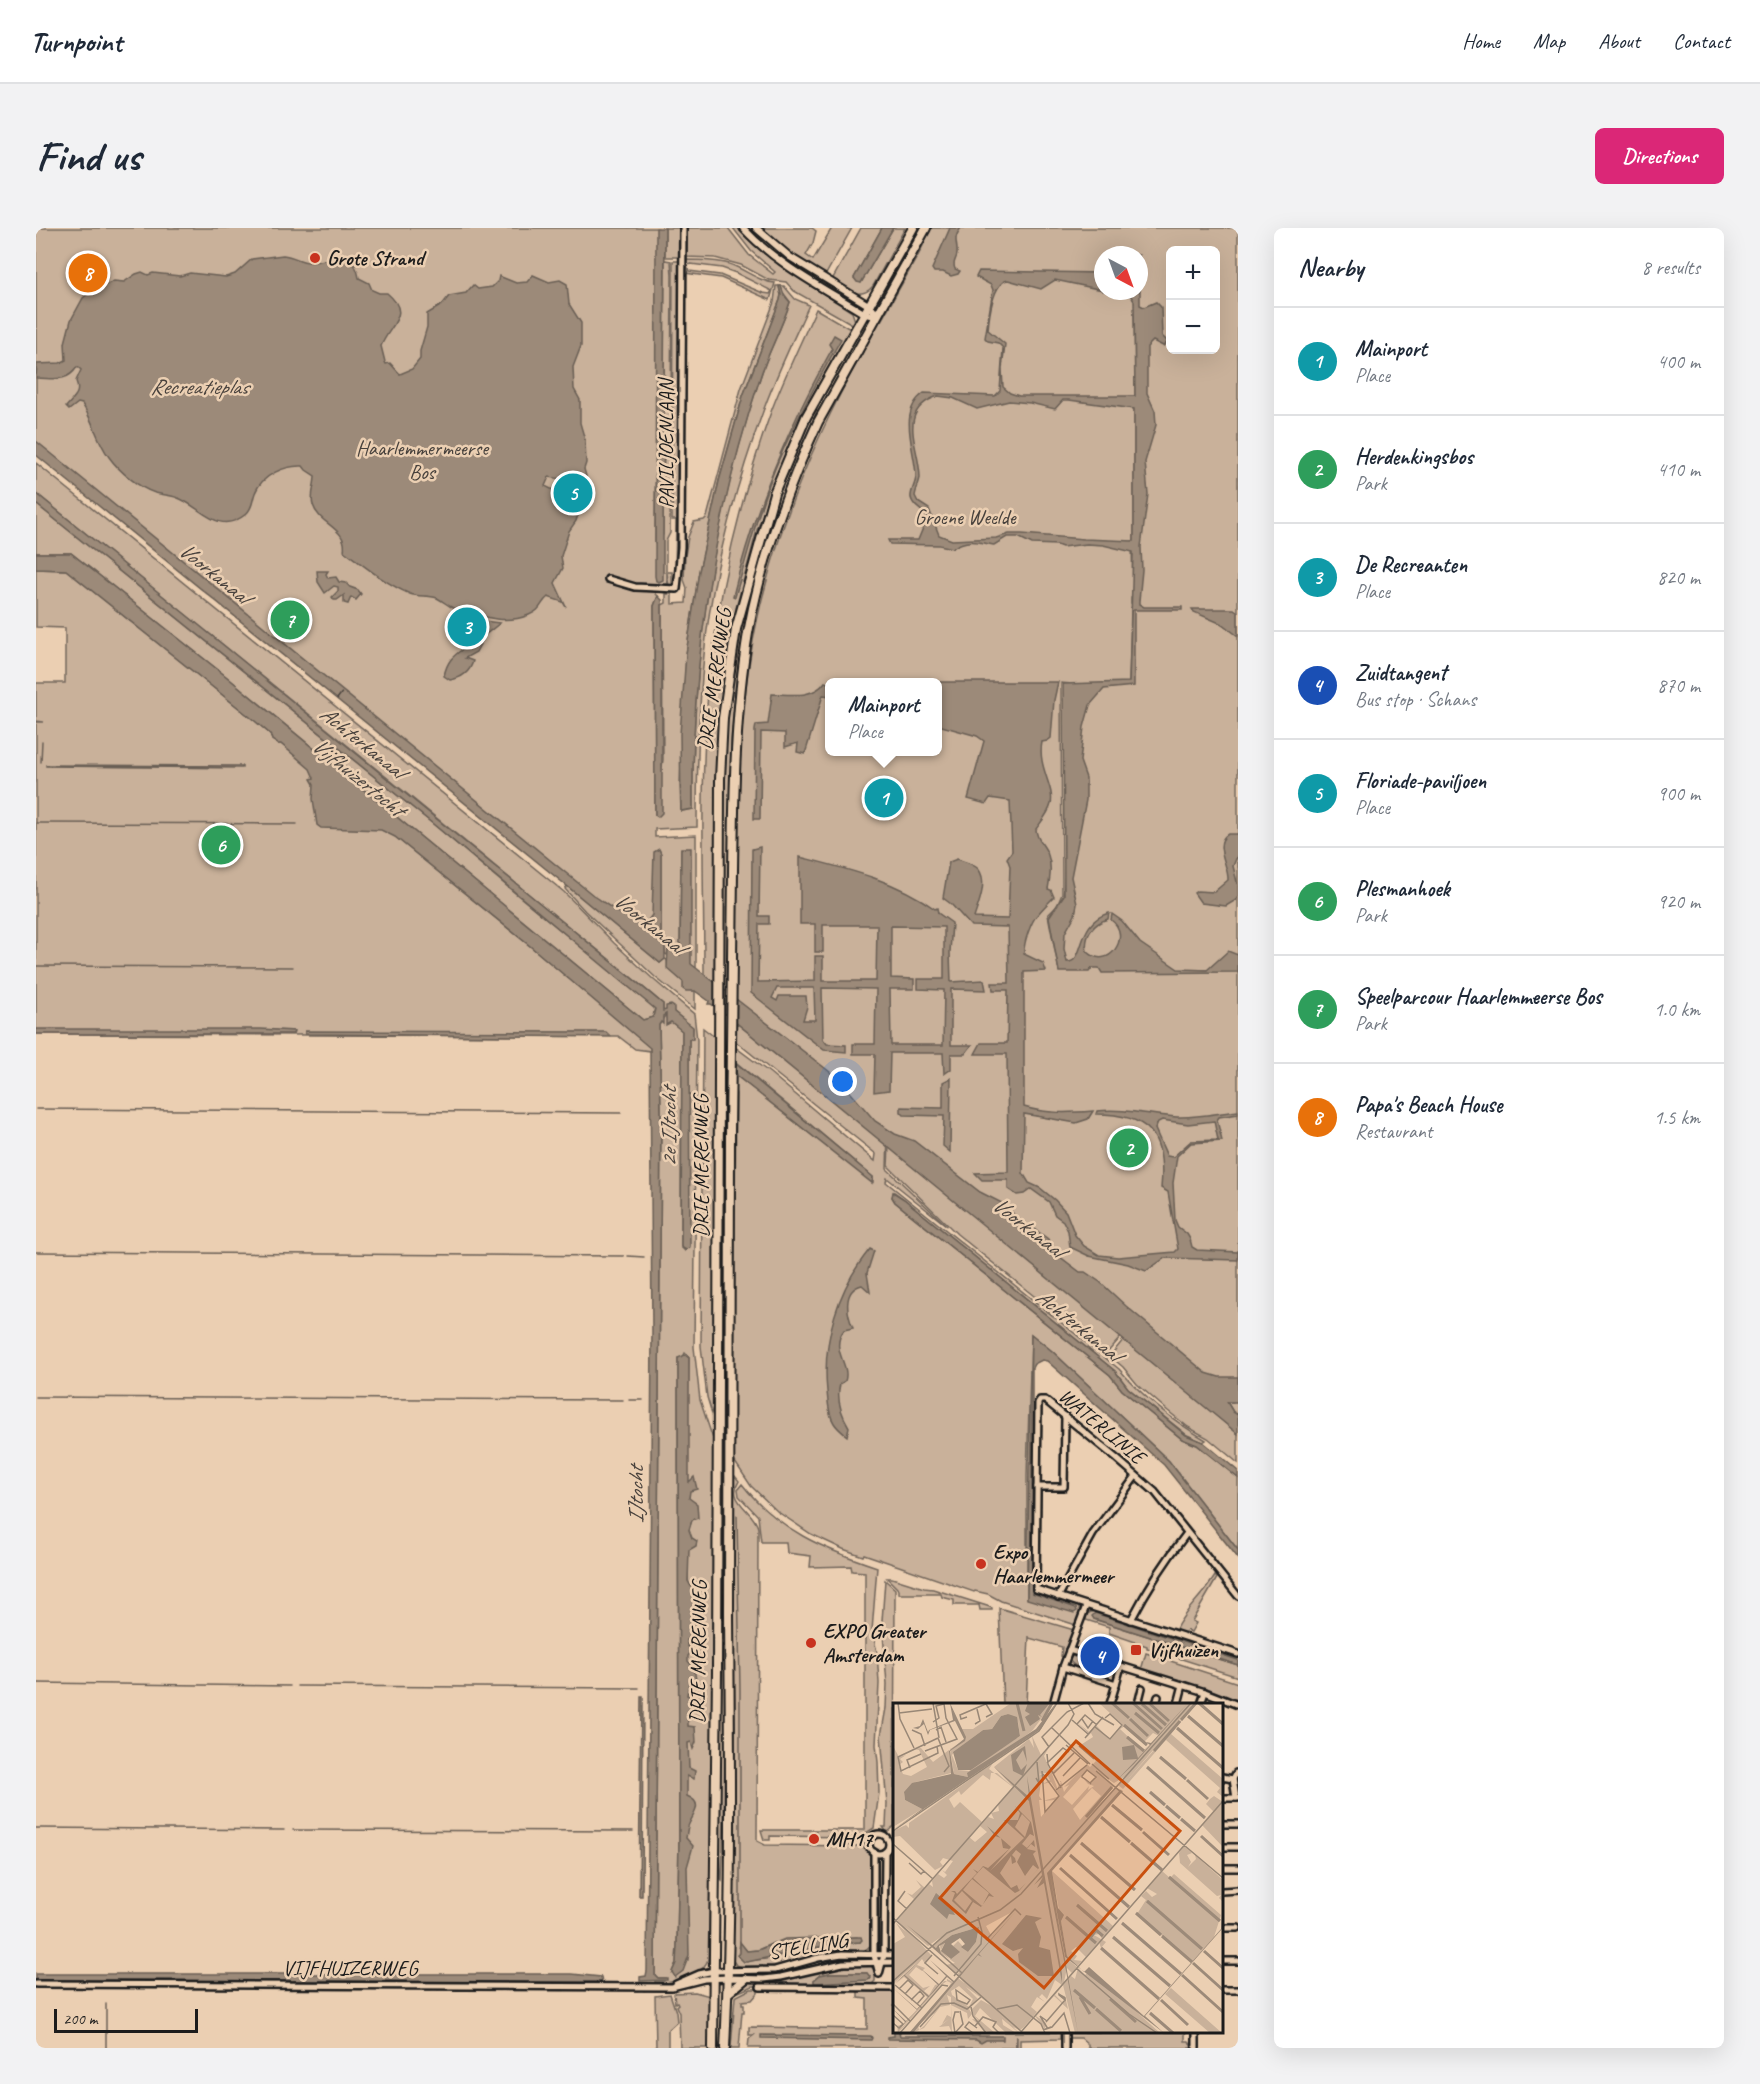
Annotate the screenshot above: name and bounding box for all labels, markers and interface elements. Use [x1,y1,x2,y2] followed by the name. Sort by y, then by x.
[30,24,122,59] text: Turnpoint
[1462,28,1500,54] text: Home
[1533,28,1565,54] text: Map
[1598,28,1640,54] text: About
[1673,28,1730,54] text: Contact
[1595,128,1724,184] button: Directions
[36,130,141,183] text: Find us
[327,245,427,271] place label: Grote Strand
[1094,246,1148,300] north arrow
[1166,246,1220,354] map controls
[1166,246,1220,300] button: +
[68,250,108,296] pin: 8
[308,251,322,265] marker: Grote Strand
[1298,251,1363,284] text: Nearby
[1641,255,1700,280] text: 8 results
[1166,300,1220,354] button: −
[1355,335,1427,363] text: Mainport
[1313,349,1322,374] text: 1
[1657,349,1700,374] text: 400 m
[1355,363,1390,388] text: Place
[150,373,251,401] water label: Recreatieplas
[653,376,679,508] street label: PAVILJOENLAAN
[356,435,490,485] park label: Haarlemmermeerse Bos
[1355,443,1473,471] text: Herdenkingsbos
[1313,457,1322,482] text: 2
[1657,457,1700,482] text: 410 m
[554,470,592,516] pin: 5
[1355,471,1387,496] text: Park
[915,504,1017,530] park label: Groene Weelde
[173,536,261,614] water label: Voorkanaal
[1355,551,1467,579] text: De Recreanten
[1313,565,1322,590] text: 3
[1657,565,1700,590] text: 820 m
[1355,579,1390,604] text: Place
[270,598,310,642] pin: 7
[448,604,486,650] pin: 3
[691,604,737,752] street label: DRIE MERENWEG
[1355,659,1446,687] text: Zuidtangent
[1313,673,1322,698] text: 4
[1657,673,1700,698] text: 870 m
[825,678,942,756] popup
[1355,687,1476,712] text: Bus stop · Schans
[848,691,919,719] text: Mainport
[314,700,415,789] water label: Achterkanaal
[848,719,883,744] text: Place
[306,731,414,826] water label: Vijfhuizertocht
[1355,767,1486,795] text: Floriade-paviljoen
[864,776,904,820] pin: 1
[1313,781,1322,806] text: 5
[1657,781,1700,806] text: 900 m
[1355,795,1390,820] text: Place
[202,822,240,868] pin: 6
[1355,875,1450,903] text: Plesmanhoek
[608,886,696,964] water label: Voorkanaal
[1313,889,1322,914] text: 6
[1657,889,1700,914] text: 920 m
[1355,903,1387,928] text: Park
[1355,983,1602,1011] text: Speelparcour Haarlemmeerse Bos
[1313,997,1322,1022] text: 7
[1654,997,1700,1022] text: 1.0 km
[1355,1011,1387,1036] text: Park
[828,1067,857,1096] your location
[655,1083,683,1167] water label: 2e IJtocht
[1355,1091,1502,1119] text: Papa's Beach House
[688,1092,714,1237] street label: DRIE MERENWEG
[1313,1105,1322,1130] text: 8
[1654,1105,1700,1130] text: 1.5 km
[1355,1119,1432,1144] text: Restaurant
[1110,1126,1148,1170] pin: 2
[987,1191,1075,1268] water label: Voorkanaal
[1030,1283,1131,1372] water label: Achterkanaal
[1054,1382,1152,1471] street label: WATERLINIE
[622,1462,650,1523] water label: IJtocht
[993,1539,1116,1589] place label: Expo Haarlemmermeer
[974,1557,988,1571] marker: Expo Haarlemmermeer
[684,1578,712,1724] street label: DRIE MERENWEG
[823,1618,928,1668] place label: EXPO Greater Amsterdam
[1080,1634,1120,1678] pin: 4
[804,1636,818,1650] marker: EXPO Greater Amsterdam
[1148,1637,1218,1663] place label: Vijfhuizen
[1129,1643,1143,1657] marker: Vijfhuizen
[893,1703,1223,2033] inset map
[826,1826,875,1852] place label: MH17
[807,1832,821,1846] marker: MH17
[767,1926,853,1965] street label: STELLING
[283,1955,420,1981] street label: VIJFHUIZERWEG
[54,2006,198,2034] scale bar
[63,2009,97,2029] text: 200 m

